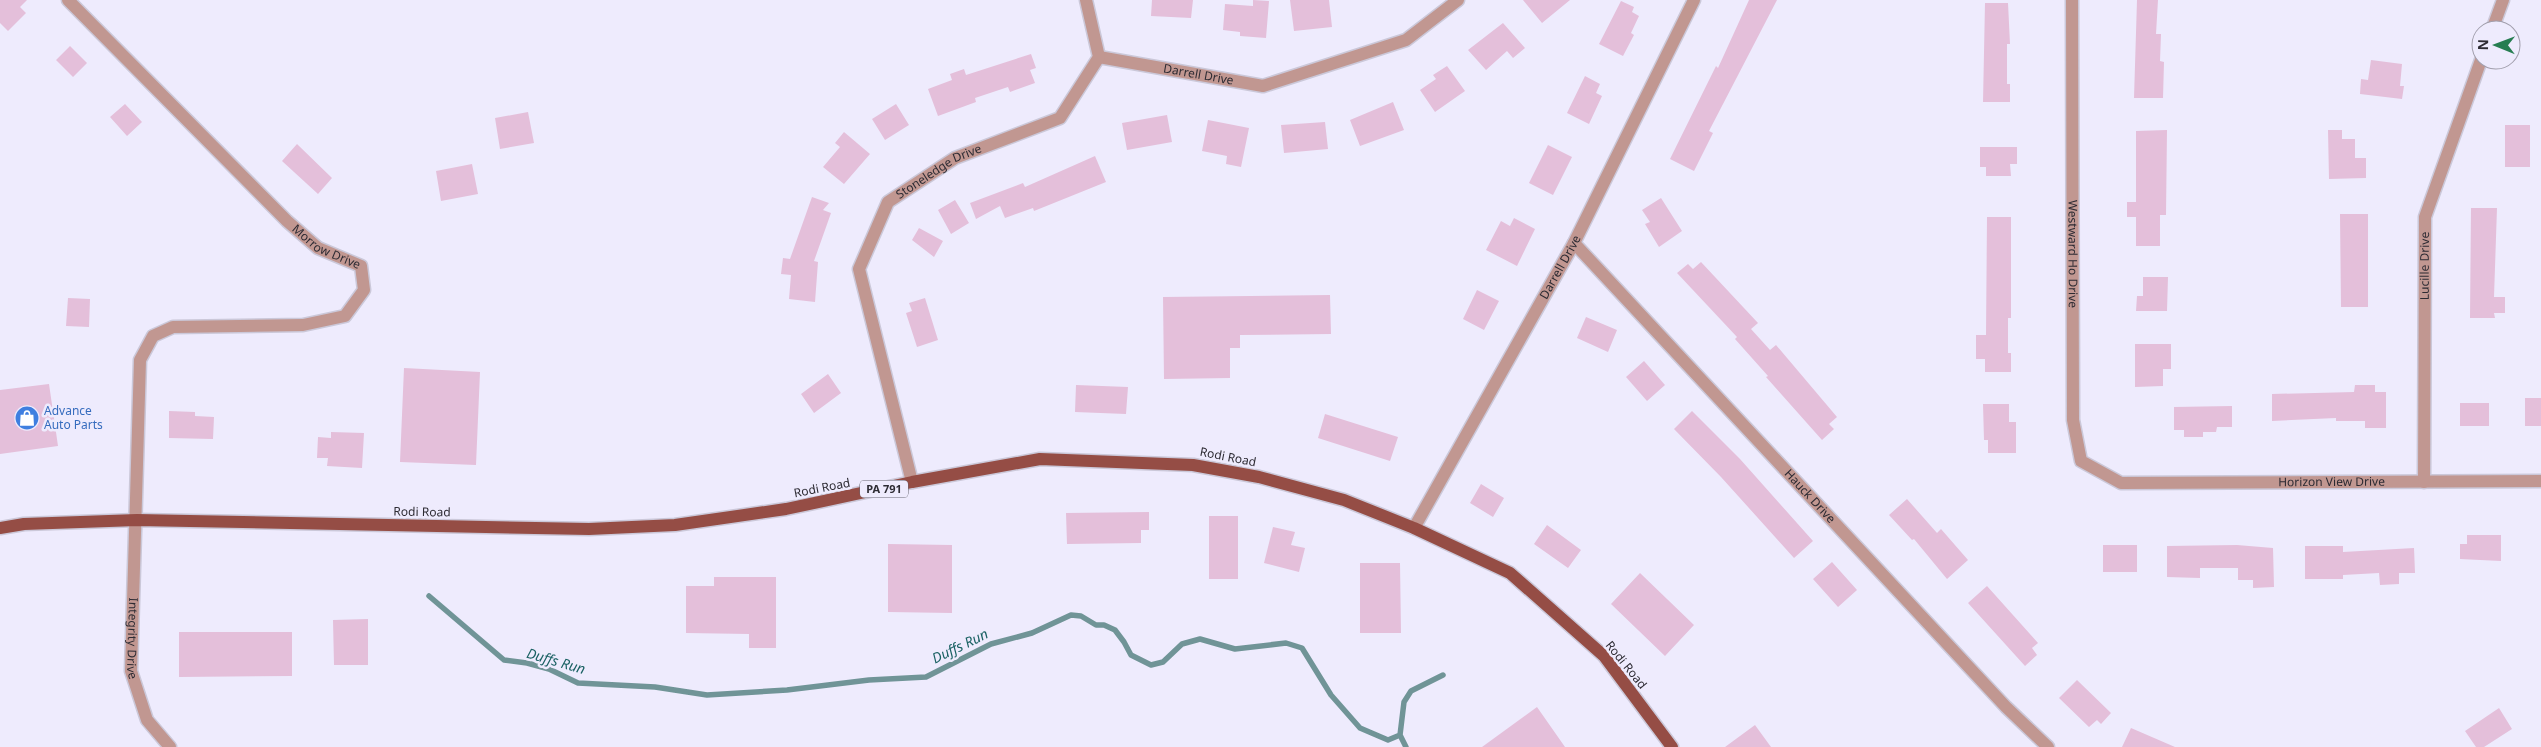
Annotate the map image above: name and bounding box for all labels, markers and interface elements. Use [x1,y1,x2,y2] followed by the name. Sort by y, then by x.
[2471,20,2521,70] north arrow
[2473,39,2492,51] text: N
[1162,60,1235,89] street label: Darrell Drive
[892,140,984,203] street label: Stoneledge Drive
[2064,200,2082,308] street label: Westward Ho Drive
[289,220,364,273] street label: Morrow Drive
[1535,232,1585,302] street label: Darrell Drive
[2416,232,2433,300] street label: Lucille Drive
[44,402,103,433] place label: Advance Auto Parts
[14,405,40,431] shop icon: Advance Auto Parts
[1198,443,1258,470] street label: Rodi Road
[1781,465,1840,527] street label: Hauck Drive
[2278,473,2385,490] street label: Horizon View Drive
[792,474,852,501] street label: Rodi Road
[860,480,908,498] road number: PA 791
[393,503,451,520] street label: Rodi Road
[123,598,142,681] street label: Integrity Drive
[929,624,991,667] water label: Duffs Run
[1602,637,1651,692] street label: Rodi Road
[525,643,588,678] water label: Duffs Run

